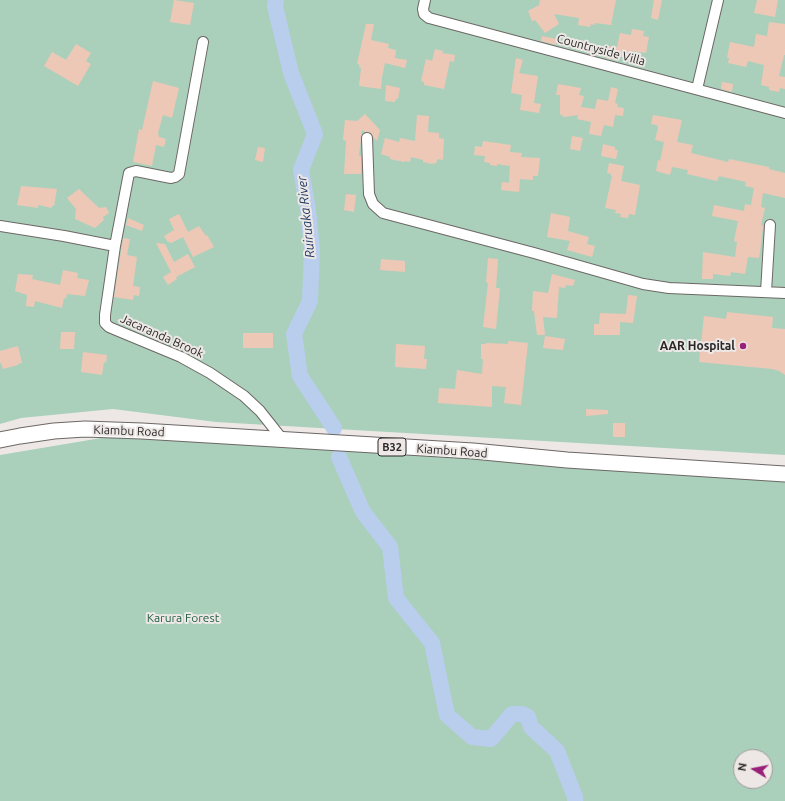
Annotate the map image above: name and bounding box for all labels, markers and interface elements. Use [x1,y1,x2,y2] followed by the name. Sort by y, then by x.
[555,31,647,69] street label: Countryside Villa
[294,175,318,259] water label: Ruiruaka River
[118,311,206,361] street label: Jacaranda Brook
[660,339,735,353] place label: AAR Hospital
[738,341,748,351] marker: AAR Hospital
[93,423,165,439] street label: Kiambu Road
[378,438,406,456] road number: B32
[416,441,488,461] street label: Kiambu Road
[147,611,219,625] park label: Karura Forest
[733,749,773,789] north arrow
[736,762,749,772] text: N

